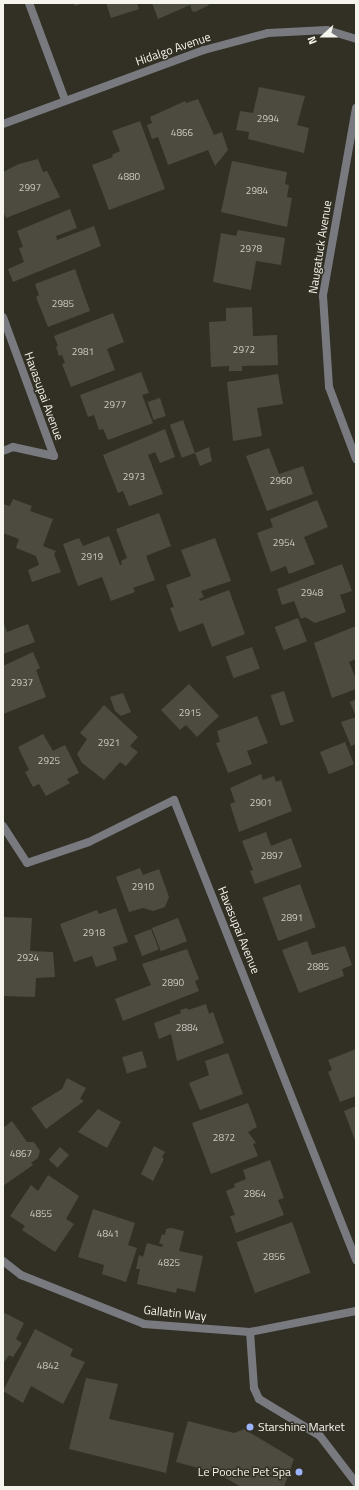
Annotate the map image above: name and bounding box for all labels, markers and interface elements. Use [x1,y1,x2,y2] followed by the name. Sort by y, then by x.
[303,16,343,56] north arrow
[134,29,212,69] street label: Hidalgo Avenue
[303,34,321,47] text: N
[257,113,279,125] house number: 2994
[171,127,193,139] house number: 4866
[118,171,140,183] house number: 4880
[19,182,41,194] house number: 2997
[246,185,268,197] house number: 2984
[306,199,334,295] street label: Naugatuck Avenue
[240,243,262,255] house number: 2978
[52,298,74,310] house number: 2985
[233,344,255,356] house number: 2972
[72,346,94,358] house number: 2981
[21,350,67,442] street label: Havasupai Avenue
[104,399,126,411] house number: 2977
[123,471,145,483] house number: 2973
[270,475,292,487] house number: 2960
[273,537,295,549] house number: 2954
[81,551,103,563] house number: 2919
[301,587,323,599] house number: 2948
[11,677,33,689] house number: 2937
[179,707,201,719] house number: 2915
[98,737,120,749] house number: 2921
[38,755,60,767] house number: 2925
[250,797,272,809] house number: 2901
[261,850,283,862] house number: 2897
[132,881,154,893] house number: 2910
[215,884,263,976] street label: Havasupai Avenue
[281,912,303,924] house number: 2891
[83,927,105,939] house number: 2918
[17,952,39,964] house number: 2924
[307,961,329,973] house number: 2885
[162,977,184,989] house number: 2890
[176,1022,198,1034] house number: 2884
[213,1132,235,1144] house number: 2872
[10,1148,32,1160] house number: 4867
[244,1188,266,1200] house number: 2864
[30,1208,52,1220] house number: 4855
[97,1228,119,1240] house number: 4841
[263,1251,285,1263] house number: 2856
[158,1257,180,1269] house number: 4825
[143,1303,207,1323] street label: Gallatin Way
[37,1360,59,1372] house number: 4842
[258,1420,345,1434] place label: Starshine Market
[245,1422,255,1432] marker: Starshine Market
[198,1465,291,1479] place label: Le Pooche Pet Spa
[294,1467,304,1477] marker: Le Pooche Pet Spa

